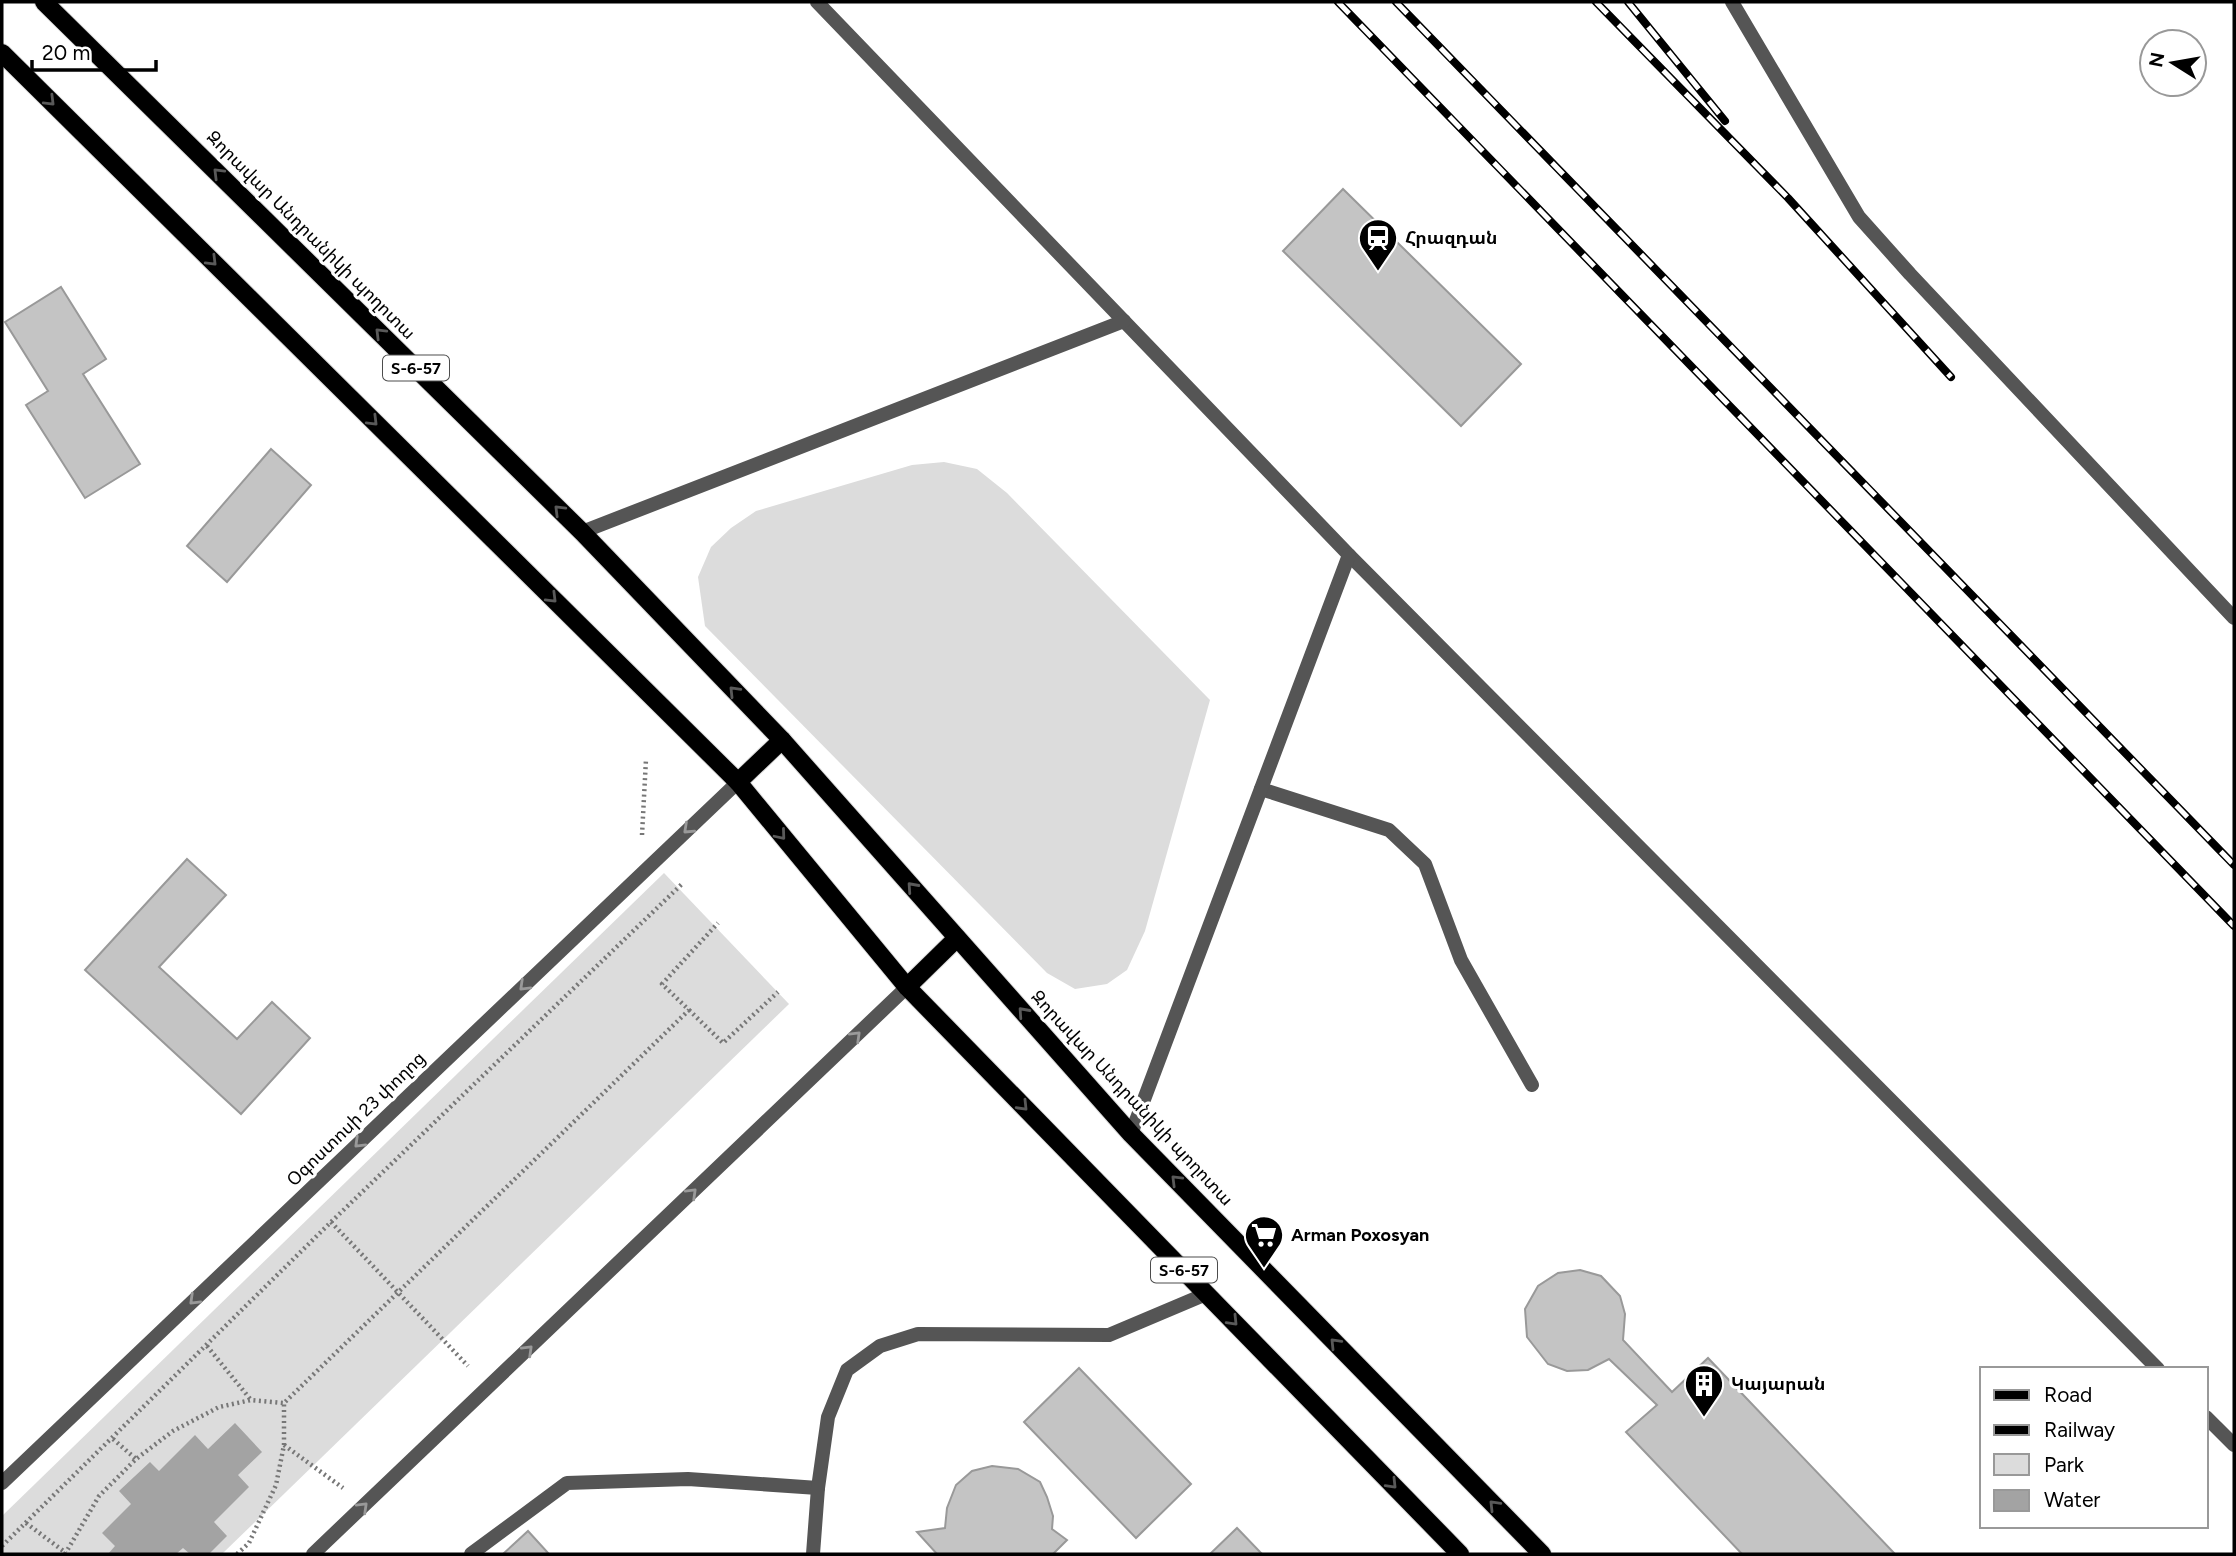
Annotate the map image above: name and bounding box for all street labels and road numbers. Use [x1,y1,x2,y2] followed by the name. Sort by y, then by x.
[202,126,420,344] street label: Զորավար Անդրանիկի պողոտա
[383,356,449,380] road number: Տ-6-57
[1026,986,1238,1210] street label: Զորավար Անդրանիկի պողոտա
[282,1047,430,1191] street label: Օգոստոսի 23 փողոց
[1151,1258,1217,1282] road number: Տ-6-57

